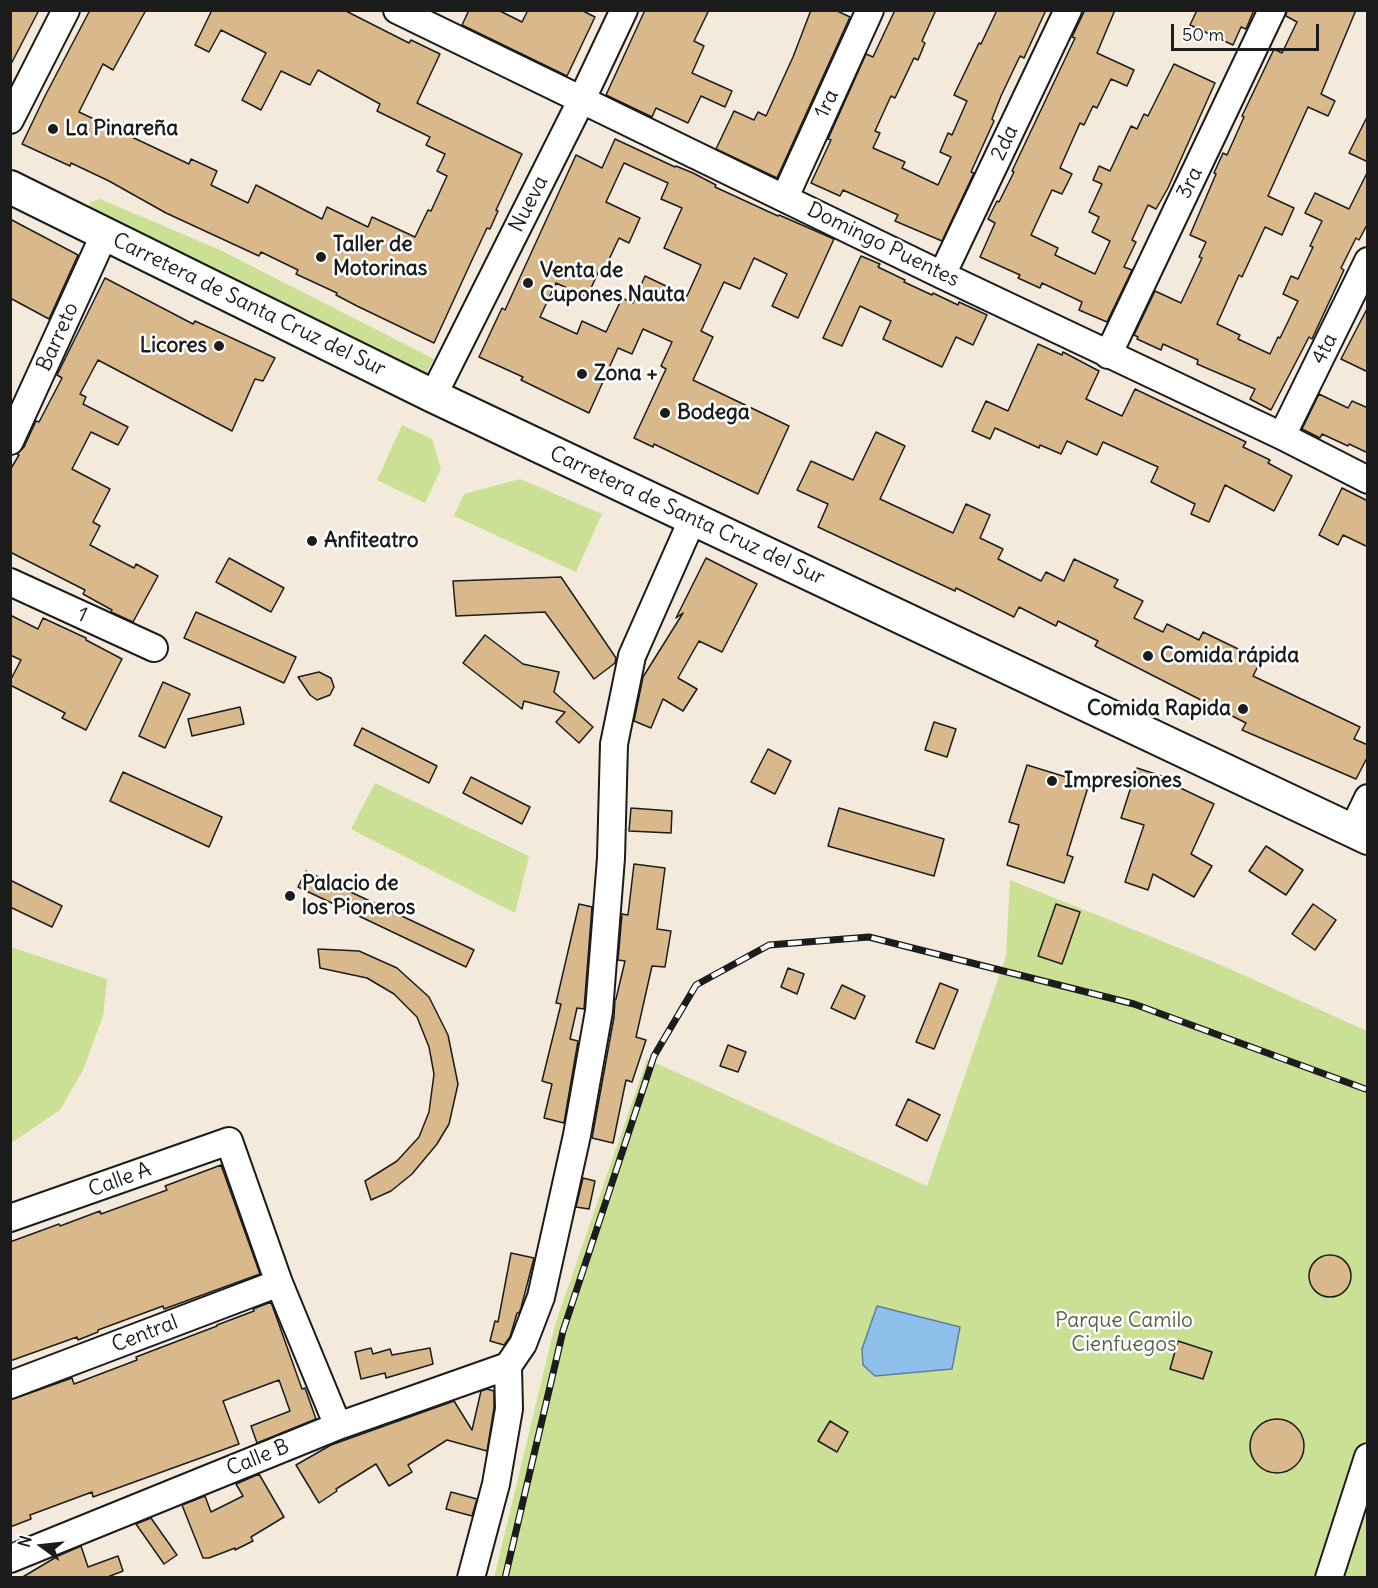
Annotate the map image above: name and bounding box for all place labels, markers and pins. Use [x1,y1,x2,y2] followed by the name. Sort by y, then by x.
[65,116,178,142] place label: La Pinareña
[46,122,60,136] marker: La Pinareña
[333,232,427,282] place label: Taller de Motorinas
[314,250,328,264] marker: Taller de Motorinas
[540,258,685,308] place label: Venta de Cupones Nauta
[521,276,535,290] marker: Venta de Cupones Nauta
[140,333,207,359] place label: Licores
[212,339,226,353] marker: Licores
[594,361,658,387] place label: Zona +
[575,367,589,381] marker: Zona +
[677,400,750,426] place label: Bodega
[658,406,672,420] marker: Bodega
[324,528,419,554] place label: Anfiteatro
[305,534,319,548] marker: Anfiteatro
[1160,643,1299,669] place label: Comida rápida
[1141,649,1155,663] marker: Comida rápida
[1087,696,1231,722] place label: Comida Rapida
[1236,702,1250,716] marker: Comida Rapida
[1064,768,1182,794] place label: Impresiones
[1045,774,1059,788] marker: Impresiones
[302,871,415,921] place label: Palacio de los Pioneros
[283,889,297,903] marker: Palacio de los Pioneros

